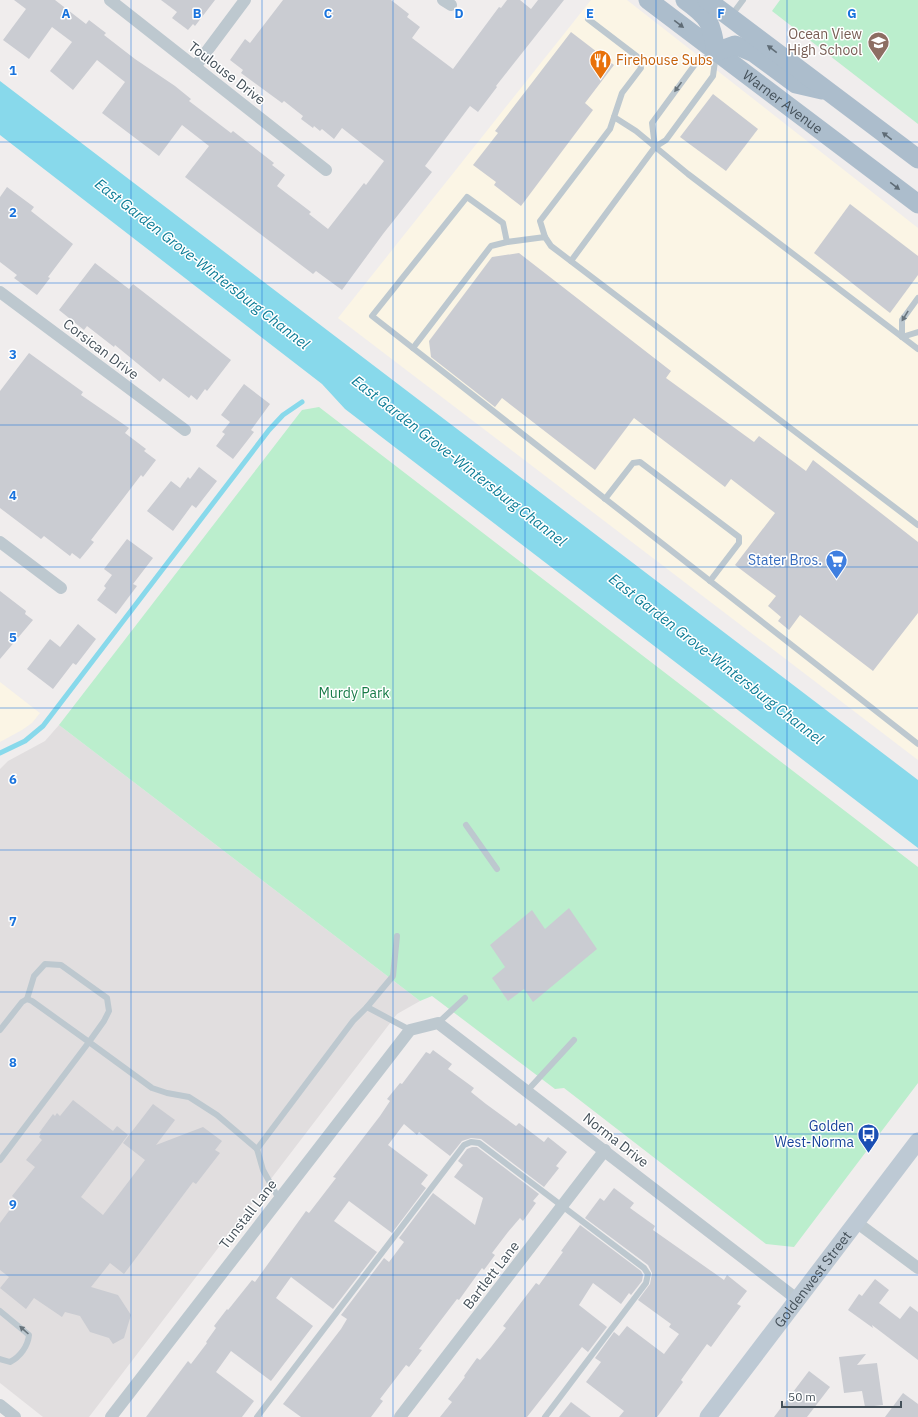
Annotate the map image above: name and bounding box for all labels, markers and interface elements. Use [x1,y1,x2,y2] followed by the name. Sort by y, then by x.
[62,5,71,22] text: A
[193,5,202,22] text: B
[324,5,333,22] text: C
[454,5,464,22] text: D
[586,5,594,22] text: E
[717,5,725,22] text: F
[847,5,857,22] text: G
[674,19,684,27] one-way arrow
[787,25,862,59] place label: Ocean View High School
[865,29,891,62] school or university icon: Ocean View High School
[185,37,269,109] street label: Toulouse Drive
[767,45,777,53] one-way arrow
[587,47,613,80] restaurant icon: Firehouse Subs
[616,51,713,69] place label: Firehouse Subs
[9,62,17,79] text: 1
[739,66,827,138] street label: Warner Avenue
[674,82,682,93] one-way arrow
[881,132,892,140] one-way arrow
[91,174,313,353] water label: East Garden Grove-Wintersburg Channel
[890,182,900,190] one-way arrow
[9,204,17,221] text: 2
[902,310,909,322] one-way arrow
[60,315,143,384] street label: Corsican Drive
[9,346,17,363] text: 3
[348,371,570,550] water label: East Garden Grove-Wintersburg Channel
[9,487,17,504] text: 4
[824,547,850,580] supermarket icon: Stater Bros.
[748,551,822,569] place label: Stater Bros.
[605,569,827,748] water label: East Garden Grove-Wintersburg Channel
[9,629,17,646] text: 5
[318,684,390,702] park label: Murdy Park
[9,771,17,788] text: 6
[9,913,17,930] text: 7
[9,1054,17,1071] text: 8
[580,1109,653,1171] street label: Norma Drive
[775,1117,855,1151] place label: Golden West-Norma
[856,1121,882,1154] bus stop icon: Golden West-Norma
[215,1175,281,1252] street label: Tunstall Lane
[9,1196,17,1213] text: 9
[770,1227,855,1331] street label: Goldenwest Street
[459,1237,523,1313] street label: Bartlett Lane
[19,1326,28,1335] one-way arrow
[782,1383,901,1409] scale bar
[788,1389,816,1404] text: 50 m

